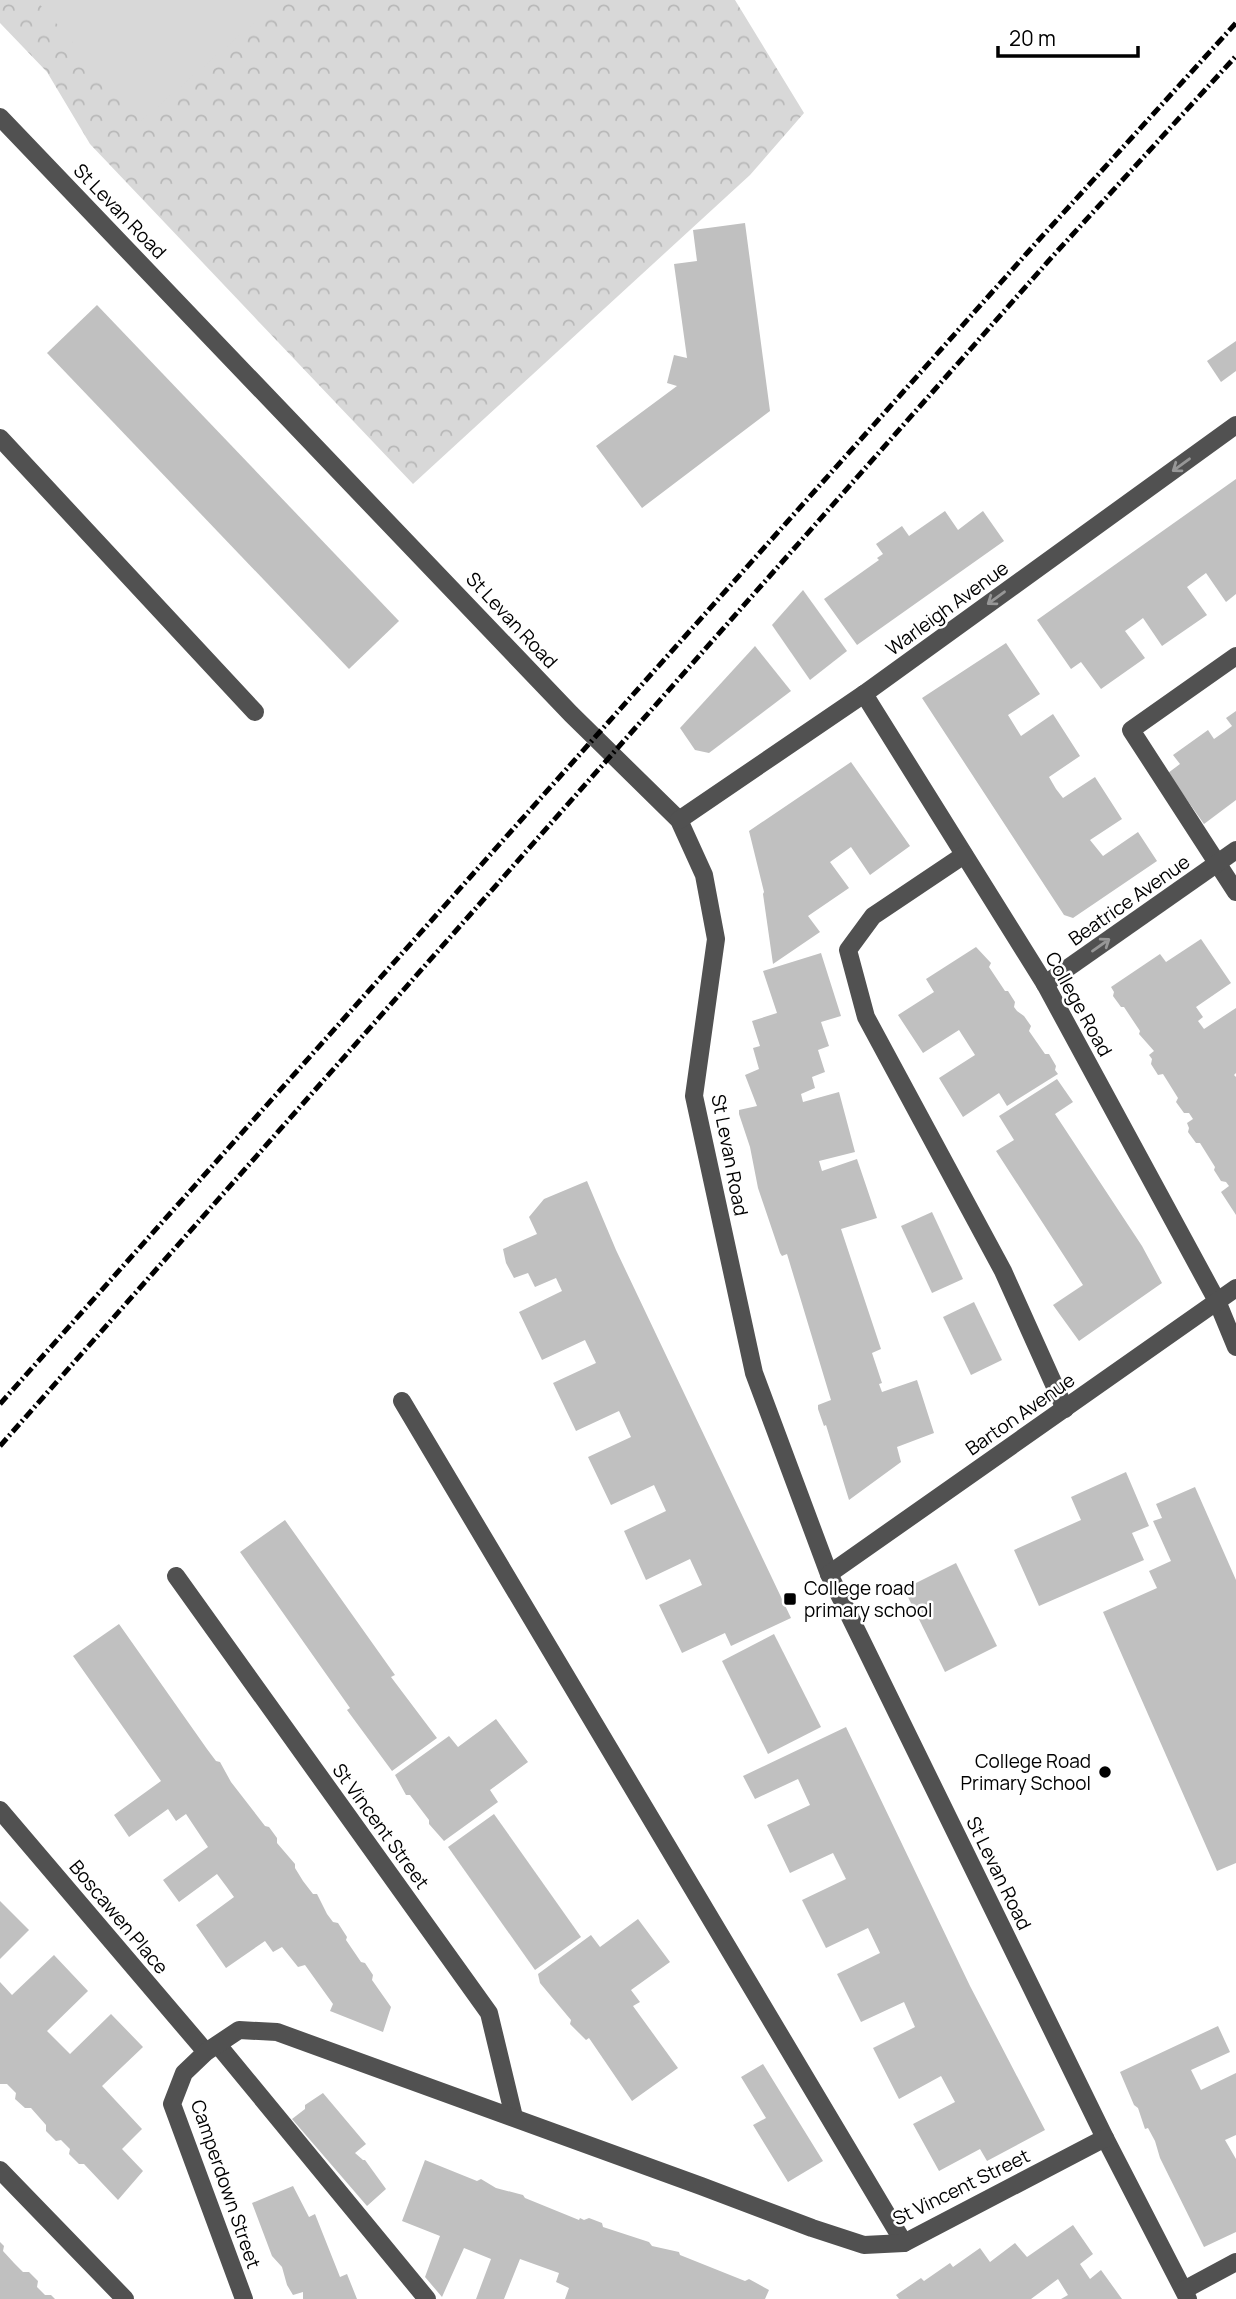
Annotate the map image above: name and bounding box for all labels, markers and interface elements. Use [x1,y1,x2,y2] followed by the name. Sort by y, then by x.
[998,14,1138,58] scale bar
[1009,24,1056,52] text: 20 m
[68,158,172,264] street label: St Levan Road
[1172,457,1191,472] one-way arrow
[880,555,1014,661] street label: Warleigh Avenue
[460,566,564,674] street label: St Levan Road
[987,590,1006,605] one-way arrow
[1063,849,1195,951] street label: Beatrice Avenue
[1091,938,1110,952] one-way arrow
[1040,947,1118,1061] street label: College Road
[705,1092,755,1218] street label: St Levan Road
[960,1367,1080,1461] street label: Barton Avenue
[804,1575,932,1623] place label: College road primary school
[782,1591,798,1607] marker: College road primary school
[961,1748,1091,1796] place label: College Road Primary School
[327,1758,435,1894] street label: St Vincent Street
[1097,1764,1113,1780] marker: College Road Primary School
[960,1812,1038,1934] street label: St Levan Road
[64,1855,174,1979] street label: Boscawen Place
[185,2096,267,2272] street label: Camperdown Street
[888,2143,1034,2231] street label: St Vincent Street

